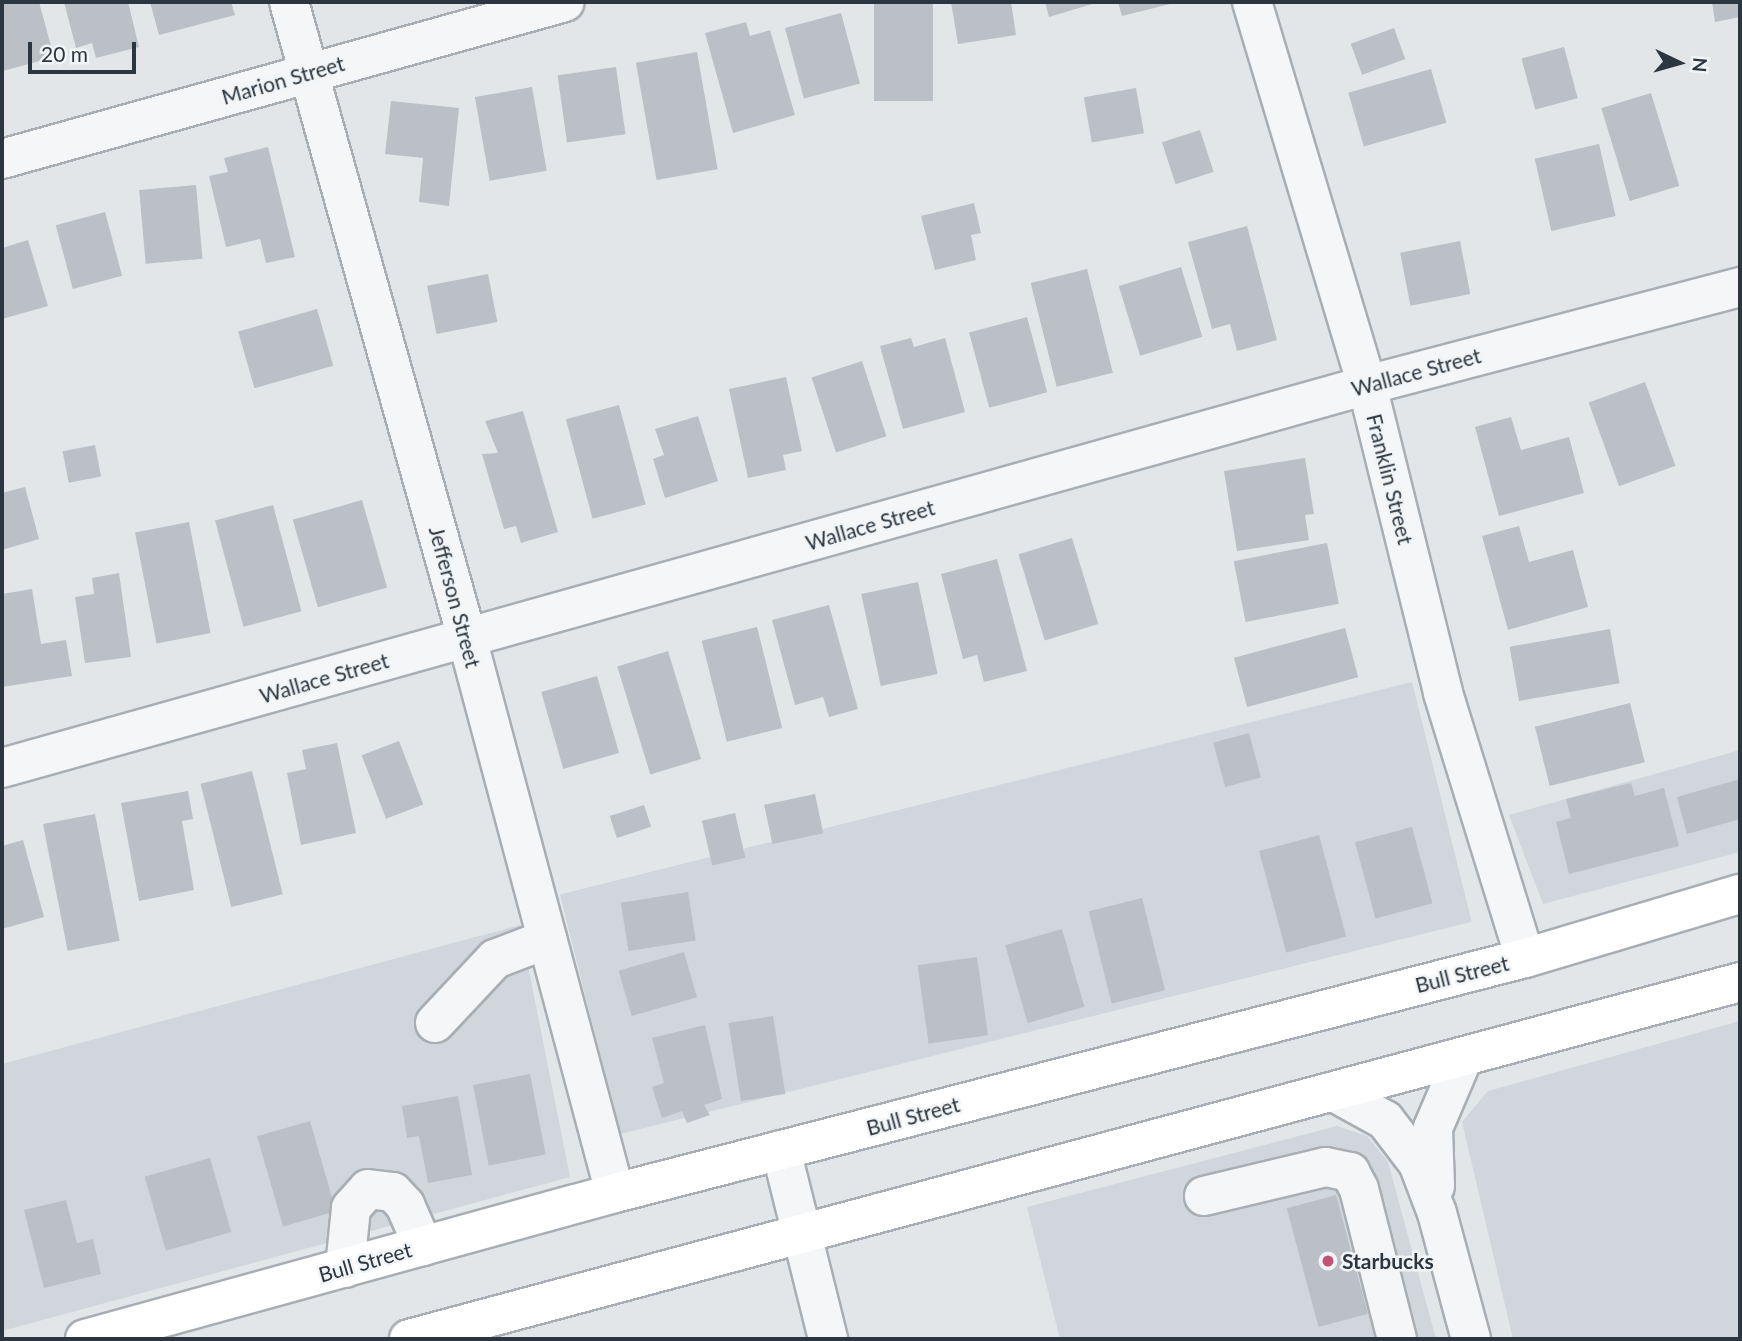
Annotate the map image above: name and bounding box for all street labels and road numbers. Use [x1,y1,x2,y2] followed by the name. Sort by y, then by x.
[219,50,347,110] street label: Marion Street
[1349,343,1483,401] street label: Wallace Street
[1362,411,1418,547] street label: Franklin Street
[803,495,937,555] street label: Wallace Street
[424,524,486,670] street label: Jefferson Street
[257,648,391,708] street label: Wallace Street
[1413,950,1511,998] street label: Bull Street
[864,1091,962,1141] street label: Bull Street
[316,1237,414,1287] street label: Bull Street

